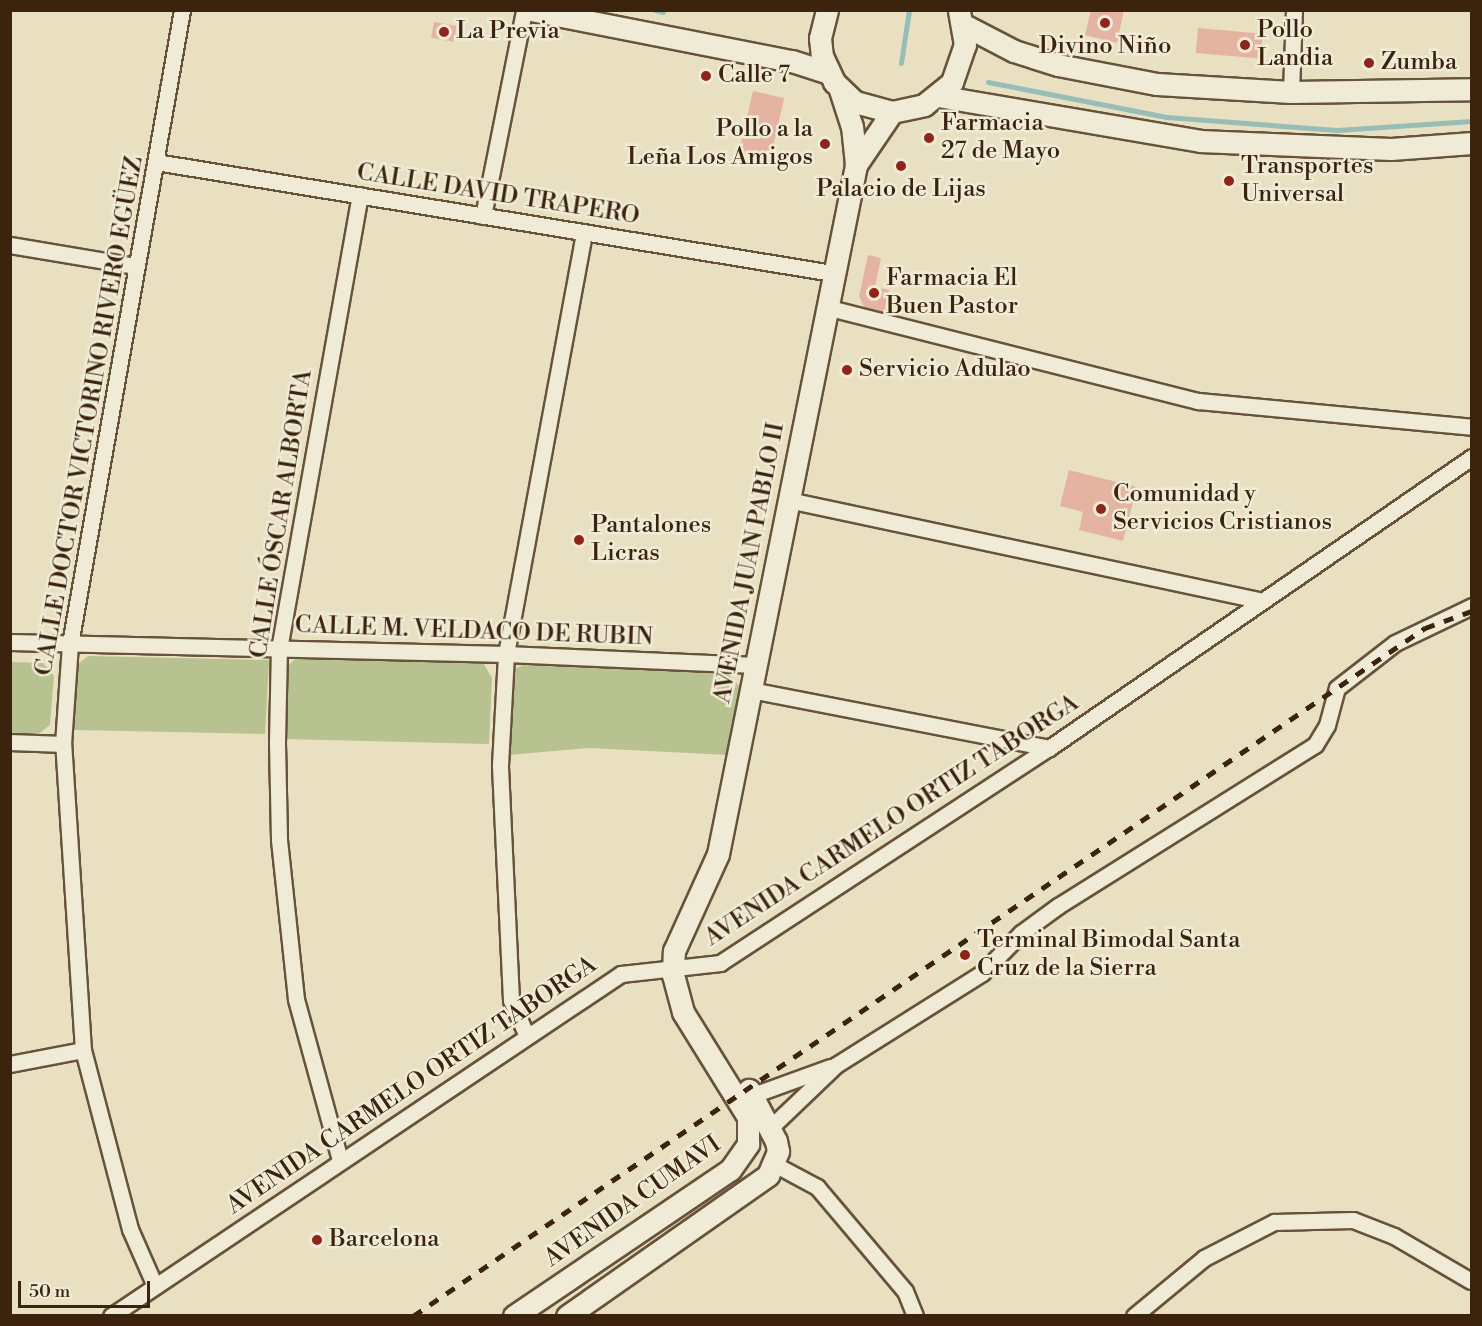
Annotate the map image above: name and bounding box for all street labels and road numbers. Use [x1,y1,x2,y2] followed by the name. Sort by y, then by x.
[30,154,150,678] street label: CALLE DOCTOR VICTORINO RIVERO EGÜEZ
[355,158,641,232] street label: CALLE DAVID TRAPERO
[245,368,319,660] street label: CALLE ÓSCAR ALBORTA
[709,420,791,706] street label: AVENIDA JUAN PABLO II
[294,611,654,653] street label: CALLE M. VELDACO DE RUBIN
[700,689,1084,953] street label: AVENIDA CARMELO ORTIZ TABORGA
[221,951,603,1221] street label: AVENIDA CARMELO ORTIZ TABORGA
[539,1130,727,1274] street label: AVENIDA CUMAVI

